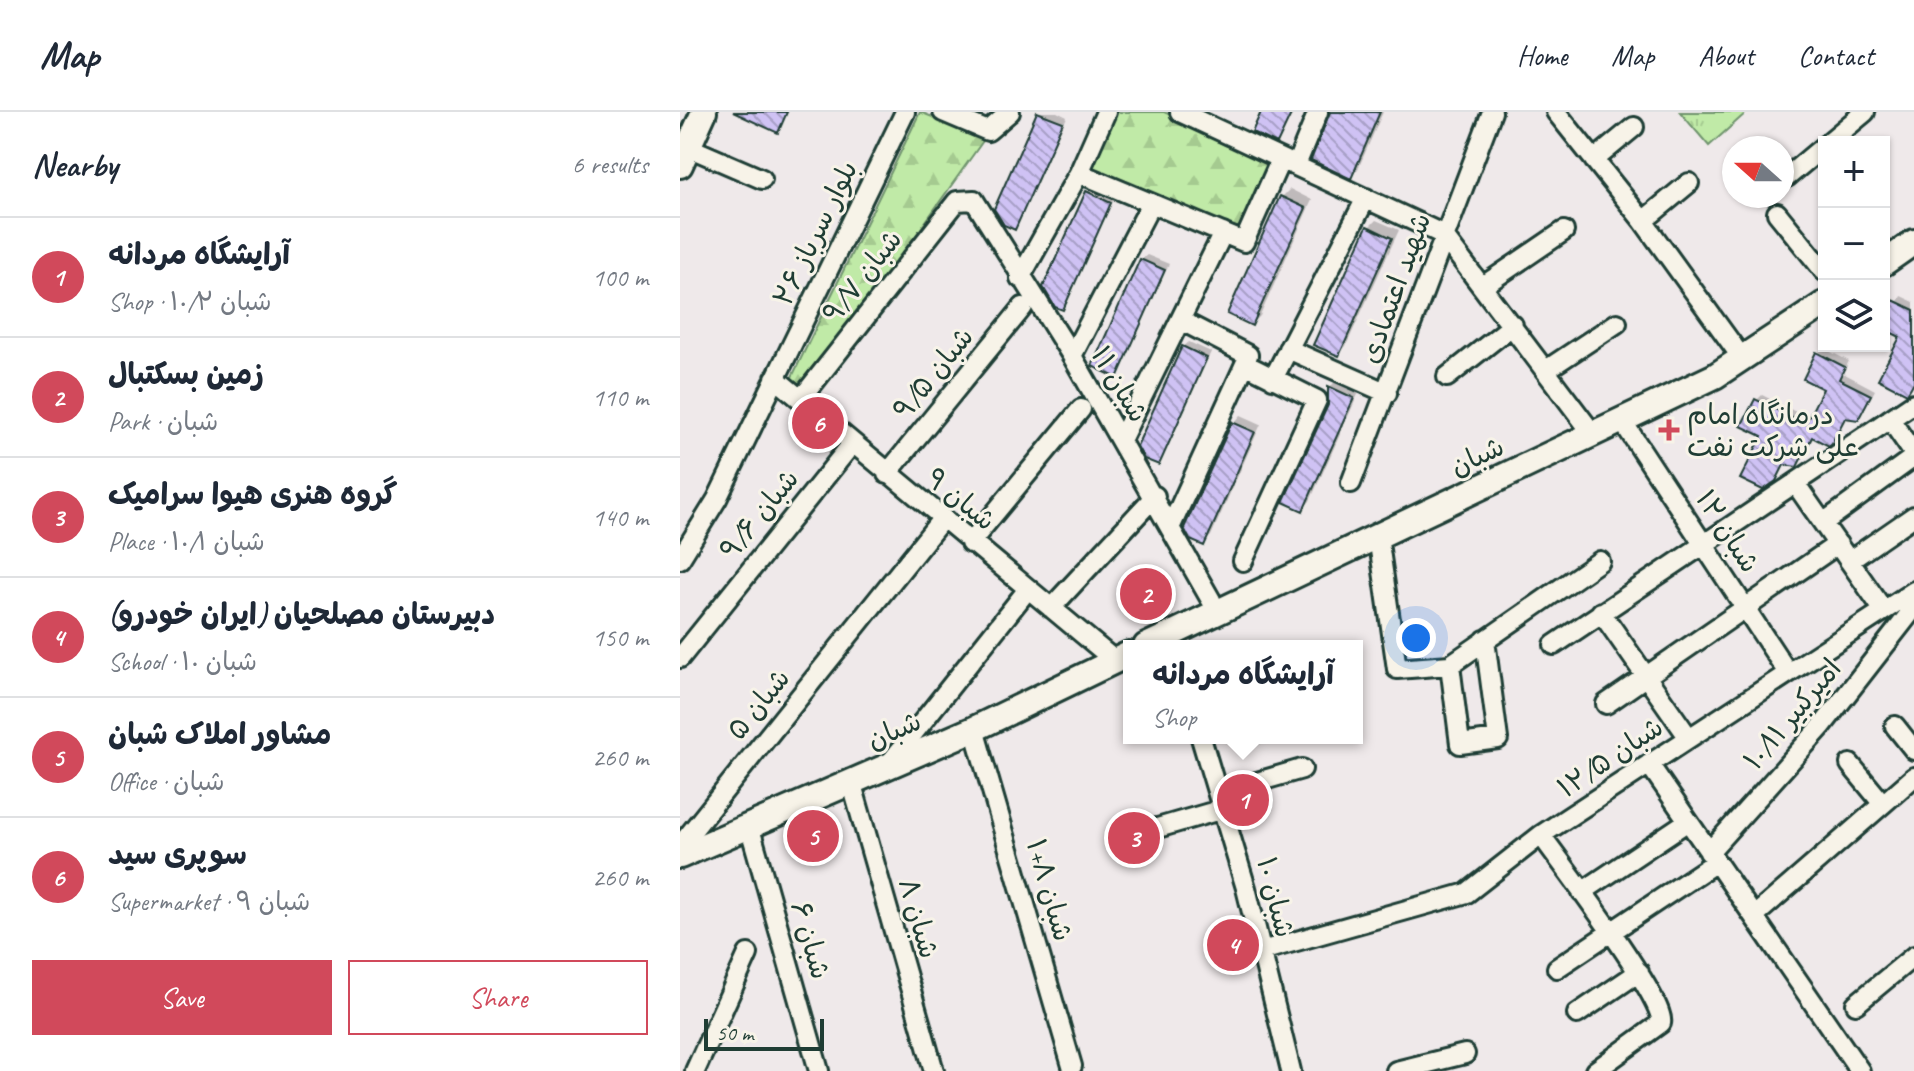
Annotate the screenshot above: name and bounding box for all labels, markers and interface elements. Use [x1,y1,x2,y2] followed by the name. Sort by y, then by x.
[40,32,99,79] text: Map
[1517,38,1567,73] text: Home
[1611,38,1654,73] text: Map
[1698,38,1754,73] text: About
[1798,38,1874,73] text: Contact
[1722,136,1794,208] north arrow
[1818,136,1890,352] map controls
[1818,136,1890,208] button: +
[32,143,118,186] text: Nearby
[572,148,648,181] text: 6 results
[765,155,865,311] street label: ۲۶ بلوار سرباز
[1352,208,1438,368] street label: شهید اعتمادی
[1818,208,1890,280] button: −
[815,222,909,330] street label: ۹/۷ شبان
[108,235,290,273] text: آرایشگاه مردانه
[52,261,64,294] text: 1
[592,261,648,294] text: 100 m
[1818,280,1890,352] button: layers
[108,285,272,318] text: Shop · ۱۰/۲ شبان
[885,320,981,426] street label: ۹/۵ شبان
[1084,340,1156,428] street label: ۱۱ شبان
[108,355,264,393] text: زمین بسکتبال
[52,381,64,414] text: 2
[592,381,648,414] text: 110 m
[792,393,844,453] pin: 6
[1687,397,1859,464] place label: درمانگاه امام علی شرکت نفت
[108,405,218,438] text: Park · شبان
[1658,419,1680,441] marker: درمانگاه امام علی شرکت نفت
[1444,428,1510,484] street label: شبان
[919,460,1003,538] street label: ۹ شبان
[712,462,806,566] street label: ۹/۶ شبان
[108,475,397,513] text: گروه هنری هیوا سرامیک
[1688,483,1768,579] street label: ۱۲ شبان
[52,501,64,534] text: 3
[592,501,648,534] text: 140 m
[108,525,265,558] text: Place · ۱۰/۱ شبان
[1120,564,1172,624] pin: 2
[108,595,495,633] text: دبیرستان مصلحیان (ایران خودرو)
[1396,618,1436,658] your location
[52,621,64,654] text: 4
[592,621,648,654] text: 150 m
[1123,640,1363,744] popup
[108,645,257,678] text: School · ۱۰ شبان
[1735,651,1849,777] street label: ۱۰/۱۱ امیرکبیر
[1152,655,1334,693] text: آرایشگاه مردانه
[719,661,797,747] street label: ۵ شبان
[1152,701,1196,734] text: Shop
[862,703,926,757] street label: شبان
[1550,709,1670,805] street label: ۱۲/۵ شبان
[108,715,331,753] text: مشاور املاک شبان
[52,741,64,774] text: 5
[592,741,648,774] text: 260 m
[108,765,225,798] text: Office · شبان
[1217,770,1269,830] pin: 1
[787,806,839,866] pin: 5
[1108,808,1160,868] pin: 3
[108,835,247,873] text: سوپری سید
[1019,835,1081,945] street label: ۱+۸ شبان
[1249,853,1303,941] street label: ۱۰ شبان
[52,861,64,894] text: 6
[592,861,648,894] text: 260 m
[891,874,947,962] street label: ۸ شبان
[108,885,310,918] text: Supermarket · ۹ شبان
[783,897,839,983] street label: ۶ شبان
[1207,915,1259,975] pin: 4
[32,960,332,1035] button: Save
[348,960,648,1035] button: Share
[704,1015,824,1051] scale bar
[716,1019,753,1047] text: 50 m

